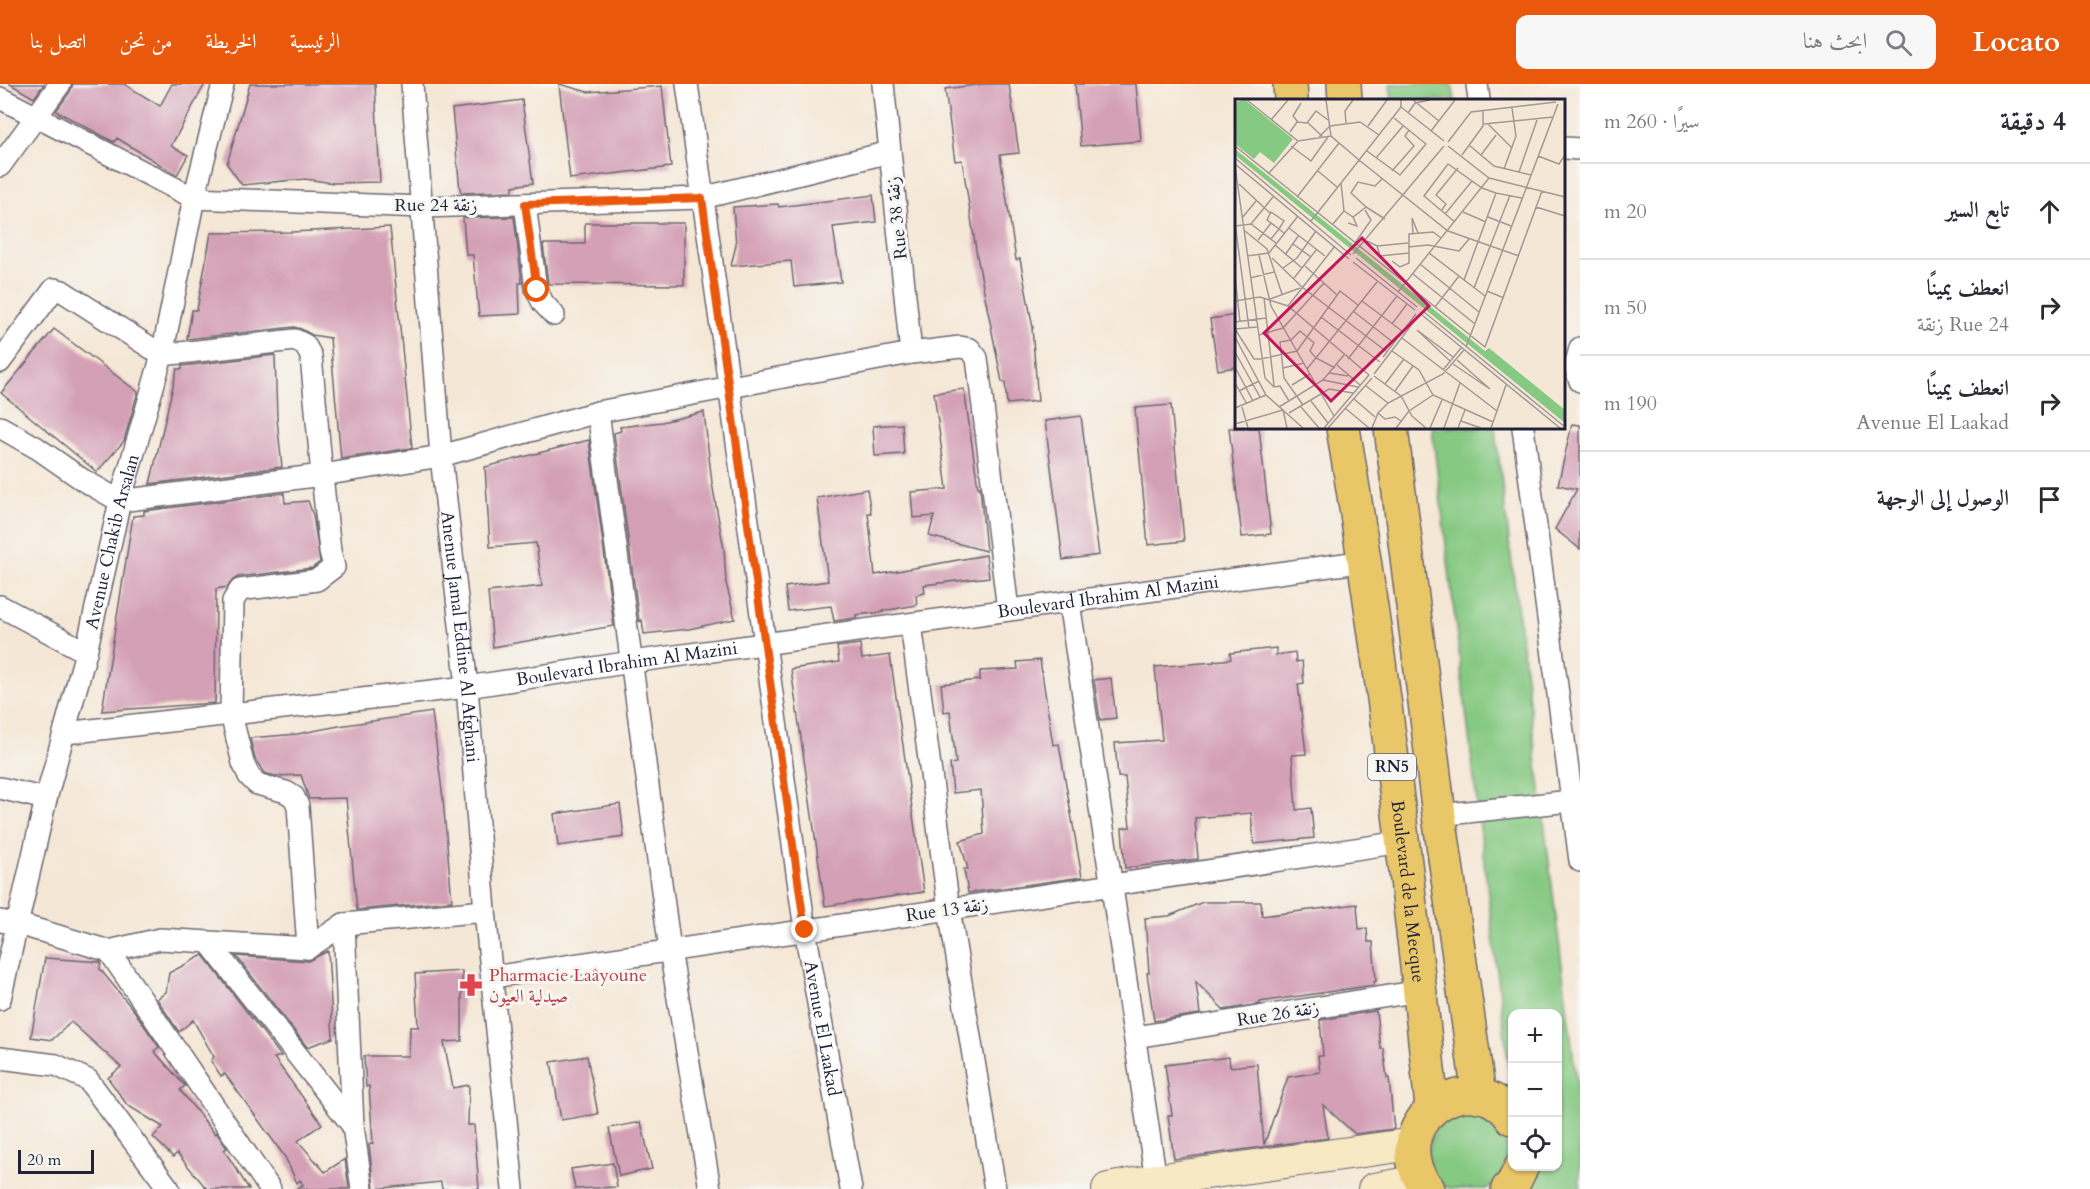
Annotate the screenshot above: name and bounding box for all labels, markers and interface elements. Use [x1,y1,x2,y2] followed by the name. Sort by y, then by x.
[1516,15,1936,69] search box
[1972,23,2060,61] text: Locato
[1803,26,1867,56] text: ابحث هنا
[1882,26,1915,59] icon: search
[30,27,86,56] text: اتصل بنا
[119,27,173,56] text: من نحن
[206,27,257,56] text: الخريطة
[290,27,340,56] text: الرئيسية
[1235,99,1565,429] inset map
[2000,104,2066,139] text: 4 دقيقة
[1604,108,1700,135] text: سيرًا · 260 m
[880,175,914,261] street label: Rue 38 زنقة
[395,193,477,218] street label: Rue 24 زنقة
[1946,195,2009,225] text: تابع السير
[2033,195,2066,228] icon: ahead
[1604,198,1647,225] text: 20 m
[1926,273,2009,303] text: انعطف يمينًا
[523,276,549,302] route start
[2033,291,2066,324] icon: right
[1604,294,1647,321] text: 50 m
[1917,311,2009,338] text: Rue 24 زنقة
[1926,373,2009,403] text: انعطف يمينًا
[2033,387,2066,420] icon: right
[1604,390,1657,417] text: 190 m
[1857,409,2009,436] text: Avenue El Laakad
[79,450,146,632] street label: Avenue Chakib Arsalan
[1877,483,2009,513] text: الوصول إلى الوجهة
[2033,483,2066,516] icon: arrive
[435,510,486,764] street label: Anenue Jamal Eddine Al Afghani
[996,569,1220,624] street label: Boulevard Ibrahim Al Mazini
[514,635,739,692] street label: Boulevard Ibrahim Al Mazini
[1368,754,1416,780] road number: RN5
[1385,799,1431,984] street label: Boulevard de la Mecque
[904,892,990,928] street label: Rue 13 زنقة
[791,916,817,942] route end
[798,959,847,1098] street label: Avenue El Laakad
[489,963,647,1009] place label: Pharmacie Laâyoune صيدلية العيون
[458,972,484,998] pharmacy icon: Pharmacie Laâyoune صيدلية العيون
[1235,995,1321,1033] street label: Rue 26 زنقة
[1508,1009,1562,1171] map controls
[1508,1009,1562,1063] button: +
[1508,1063,1562,1117] button: −
[1508,1117,1562,1171] button: locate
[18,1147,94,1174] scale bar
[27,1149,61,1171] text: 20 m

